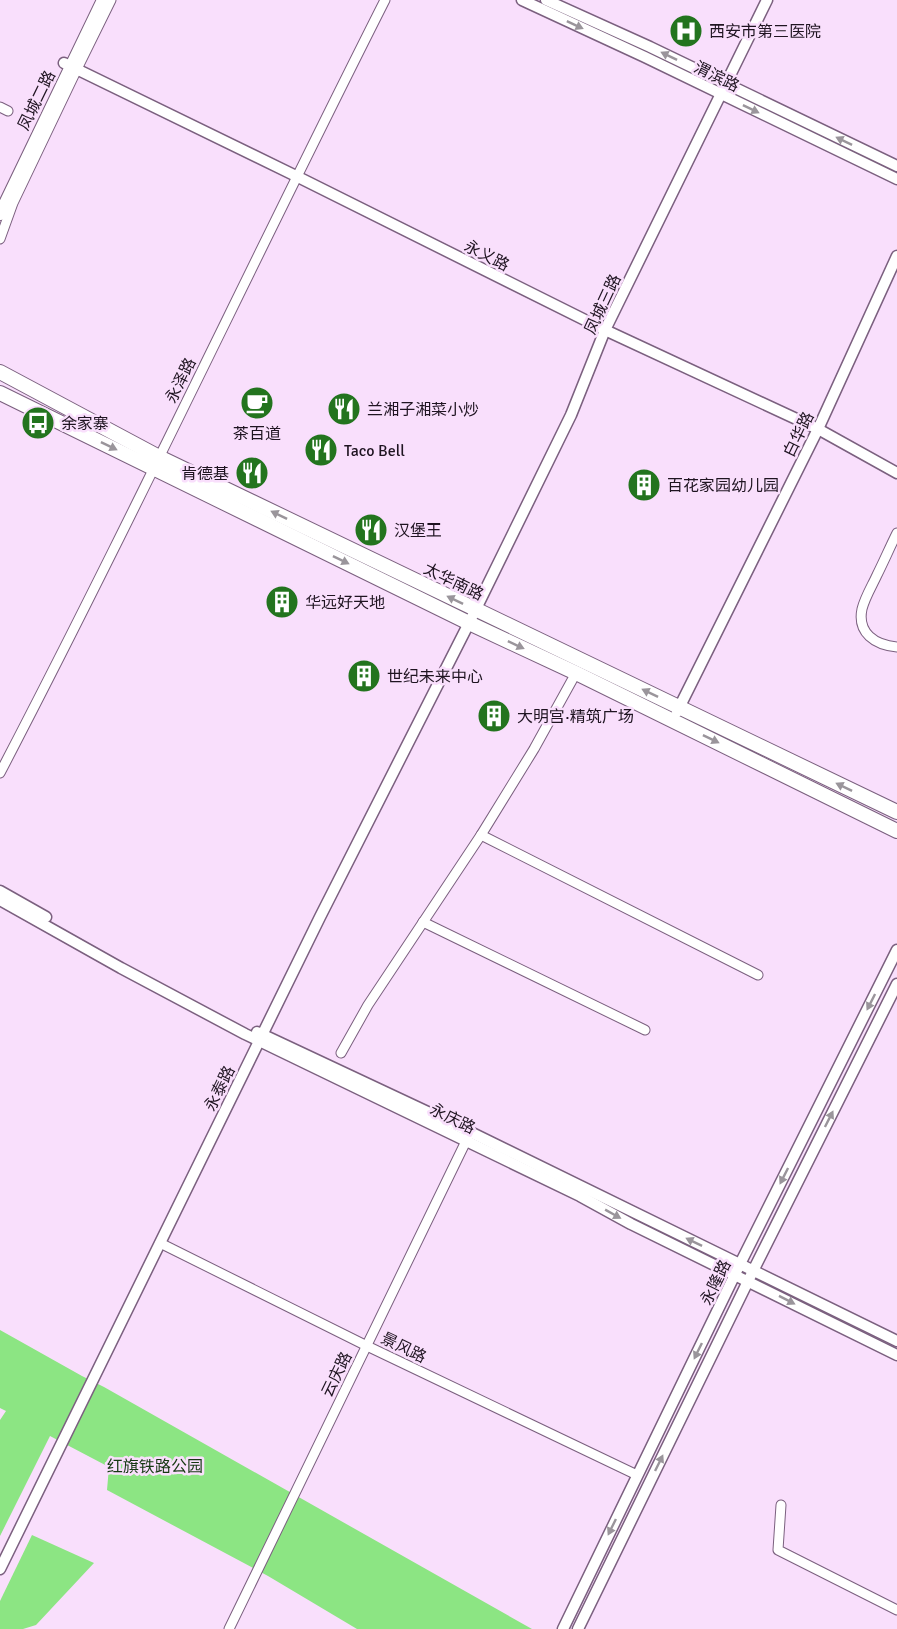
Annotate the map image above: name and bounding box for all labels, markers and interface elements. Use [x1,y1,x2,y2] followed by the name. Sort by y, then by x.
[668,13,704,49] hospital icon: 西安市第三医院
[567,20,584,29] one-way arrow
[709,22,821,42] place label: 西安市第三医院
[660,51,677,61] one-way arrow
[691,57,743,96] street label: 渭滨路
[14,67,60,134] street label: 凤城二路
[743,105,760,114] one-way arrow
[836,137,853,146] one-way arrow
[461,236,512,276] street label: 永义路
[580,271,625,338] street label: 凤城三路
[161,354,200,406] street label: 永泽路
[239,385,275,421] cafe icon: 茶百道
[326,391,362,427] restaurant icon: 兰湘子湘菜小炒
[367,400,479,420] place label: 兰湘子湘菜小炒
[20,405,56,441] bus stop icon: 余家寨
[779,408,818,460] street label: 白华路
[61,414,109,434] place label: 余家寨
[233,424,281,444] place label: 茶百道
[303,432,339,468] restaurant icon: Taco Bell
[101,441,118,451] one-way arrow
[344,441,405,461] place label: Taco Bell
[234,455,270,491] restaurant icon: 肯德基
[181,464,229,484] place label: 肯德基
[626,467,662,503] building icon: 百花家园幼儿园
[667,476,779,496] place label: 百花家园幼儿园
[271,510,288,520] one-way arrow
[353,512,389,548] restaurant icon: 汉堡王
[394,521,442,541] place label: 汉堡王
[333,555,350,564] one-way arrow
[420,559,487,605] street label: 太华南路
[264,584,300,620] building icon: 华远好天地
[305,593,385,613] place label: 华远好天地
[446,595,463,604] one-way arrow
[508,640,525,649] one-way arrow
[346,658,382,694] building icon: 世纪未来中心
[387,667,483,687] place label: 世纪未来中心
[641,689,658,698] one-way arrow
[476,698,512,734] building icon: 大明宫·精筑广场
[517,707,634,727] place label: 大明宫·精筑广场
[702,735,719,744] one-way arrow
[836,782,853,791] one-way arrow
[866,993,876,1010] one-way arrow
[200,1062,239,1114] street label: 永泰路
[427,1099,479,1138] street label: 永庆路
[824,1110,834,1128] one-way arrow
[779,1168,788,1185] one-way arrow
[604,1209,621,1219] one-way arrow
[685,1237,702,1246] one-way arrow
[696,1256,735,1308] street label: 永隆路
[779,1296,796,1305] one-way arrow
[378,1328,430,1367] street label: 景风路
[693,1343,702,1360] one-way arrow
[317,1348,356,1400] street label: 云庆路
[655,1455,664,1472] one-way arrow
[107,1457,203,1477] park label: 红旗铁路公园
[608,1518,617,1535] one-way arrow

